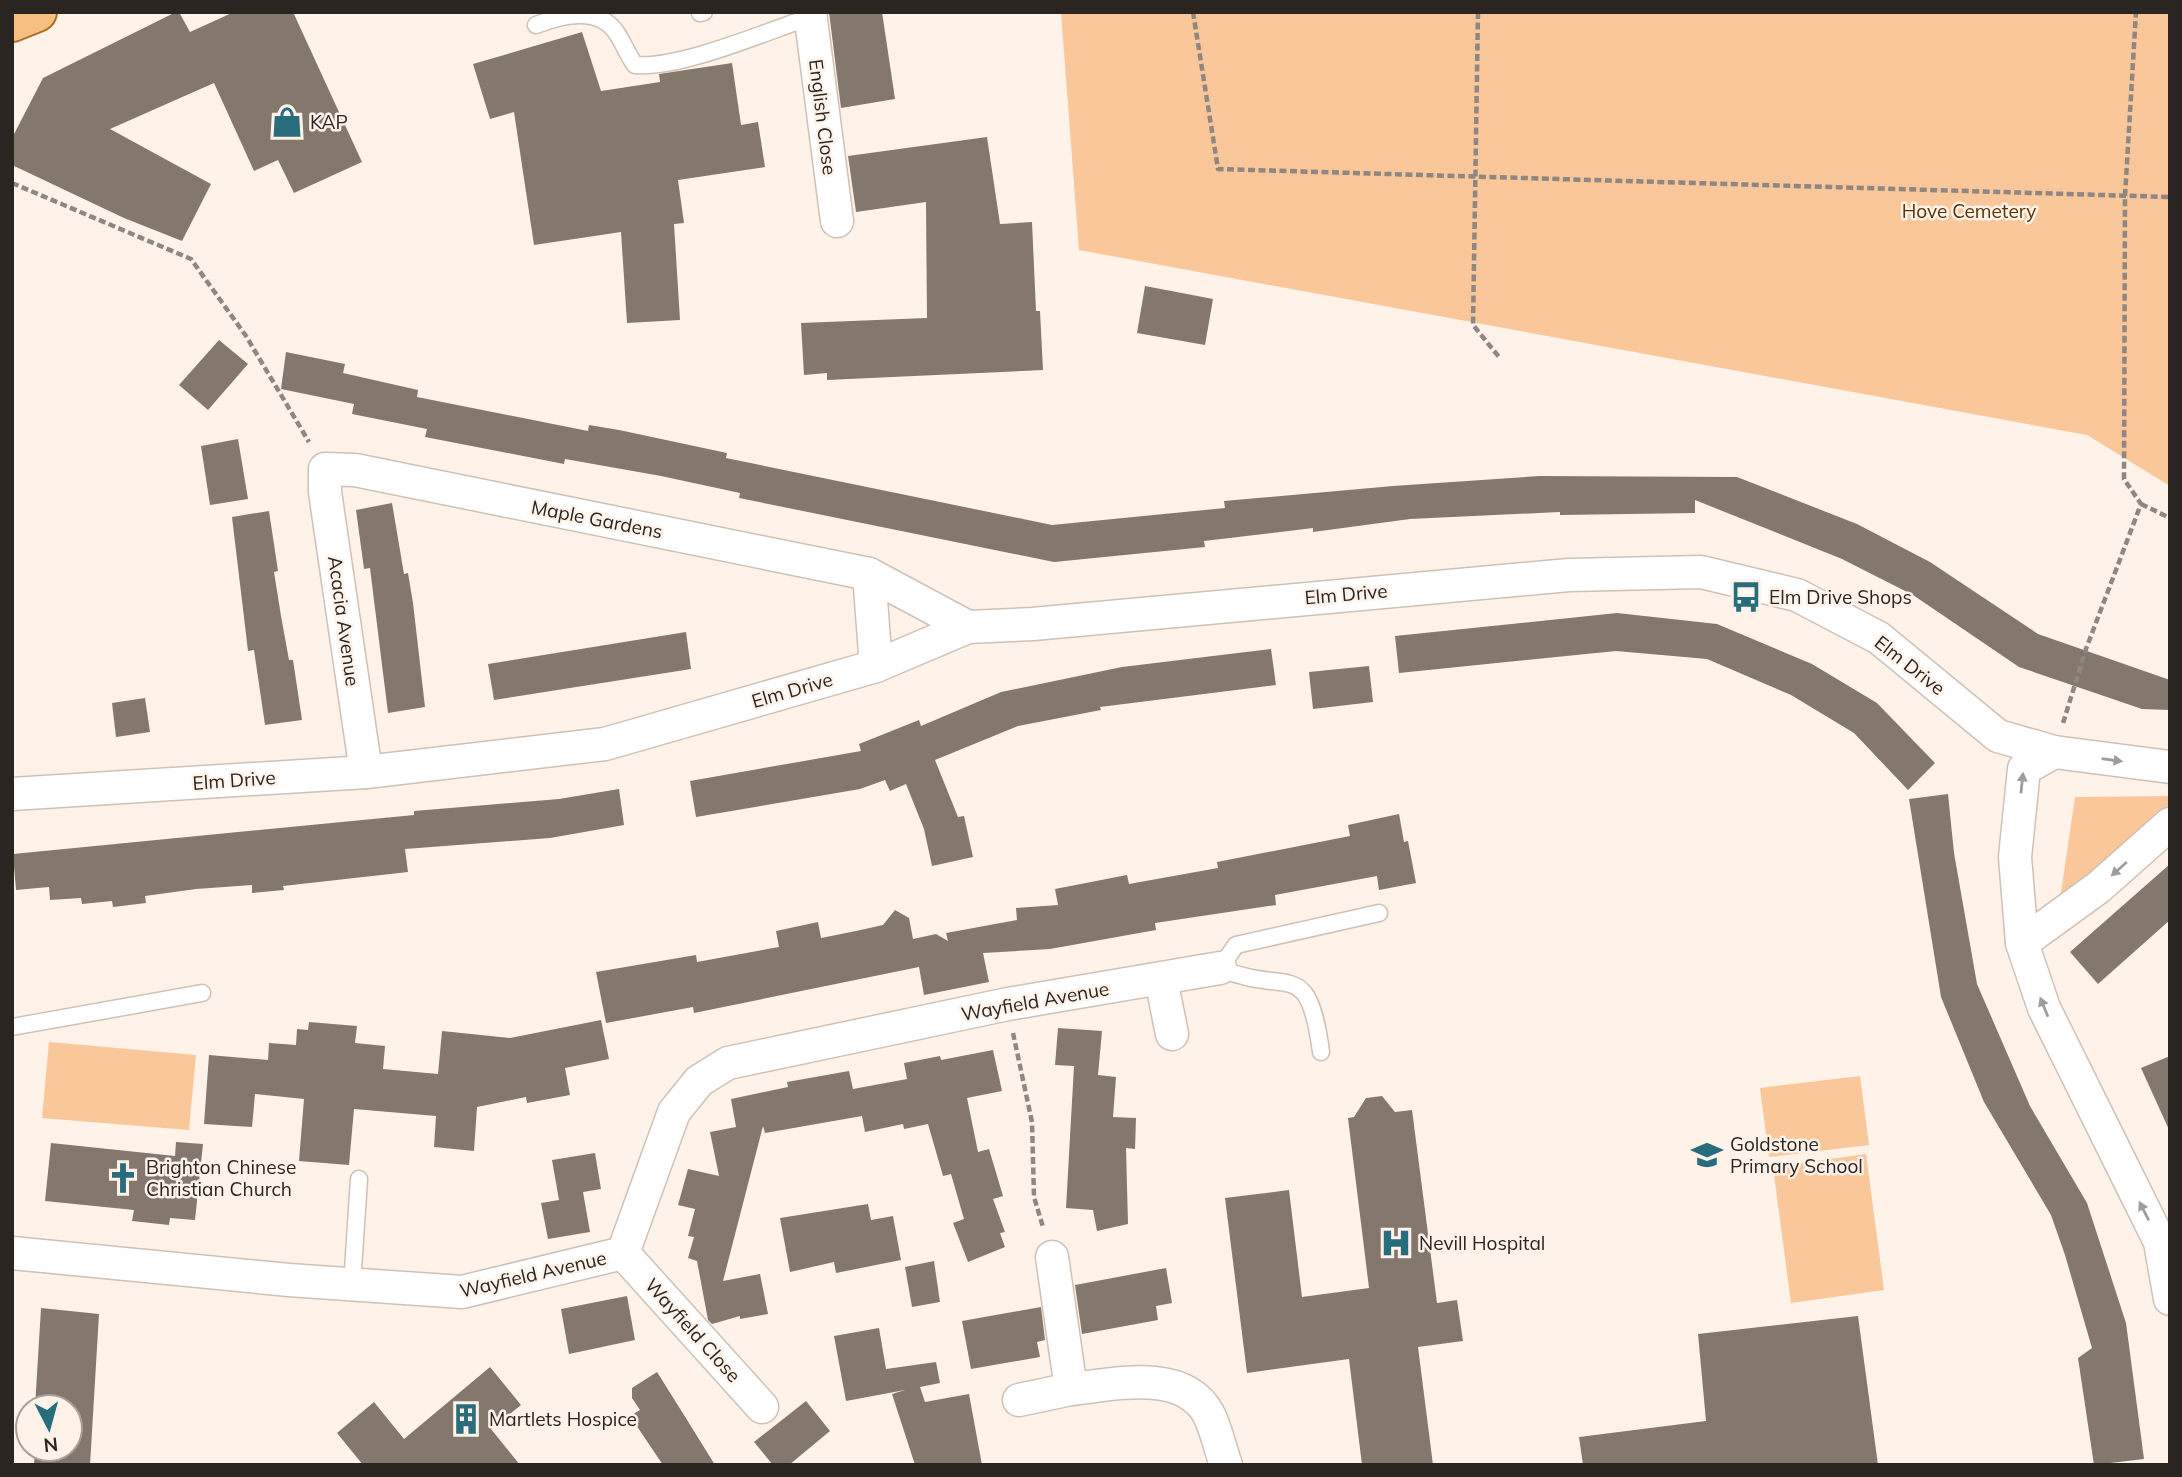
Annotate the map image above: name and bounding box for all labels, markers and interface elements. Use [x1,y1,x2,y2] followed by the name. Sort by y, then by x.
[804,58,842,176] street label: English Close
[270,105,304,139] shop icon: KAP
[310,110,348,134] place label: KAP
[1902,199,2036,223] park label: Hove Cemetery
[529,495,665,543] street label: Maple Gardens
[323,554,365,688] street label: Acacia Avenue
[1303,578,1389,610] street label: Elm Drive
[1729,580,1763,614] bus stop icon: Elm Drive Shops
[1769,585,1912,609] place label: Elm Drive Shops
[1870,630,1950,700] street label: Elm Drive
[749,667,835,713] street label: Elm Drive
[2101,754,2123,765] one-way arrow
[192,765,276,795] street label: Elm Drive
[2017,772,2028,794] one-way arrow
[2110,861,2128,877] one-way arrow
[959,976,1111,1026] street label: Wayfield Avenue
[2038,996,2049,1017] one-way arrow
[1730,1132,1863,1178] place label: Goldstone Primary School
[1690,1138,1724,1172] school or university icon: Goldstone Primary School
[146,1155,296,1201] place label: Brighton Chinese Christian Church
[106,1161,140,1195] church icon: Brighton Chinese Christian Church
[2139,1201,2150,1221] one-way arrow
[1379,1226,1413,1260] hospital icon: Nevill Hospital
[1419,1231,1545,1255] place label: Nevill Hospital
[457,1245,609,1303] street label: Wayfield Avenue
[640,1273,746,1387] street label: Wayfield Close
[14,1393,84,1463] north arrow
[449,1402,483,1436] building icon: Martlets Hospice
[489,1407,637,1431] place label: Martlets Hospice
[42,1432,59,1458] text: N

